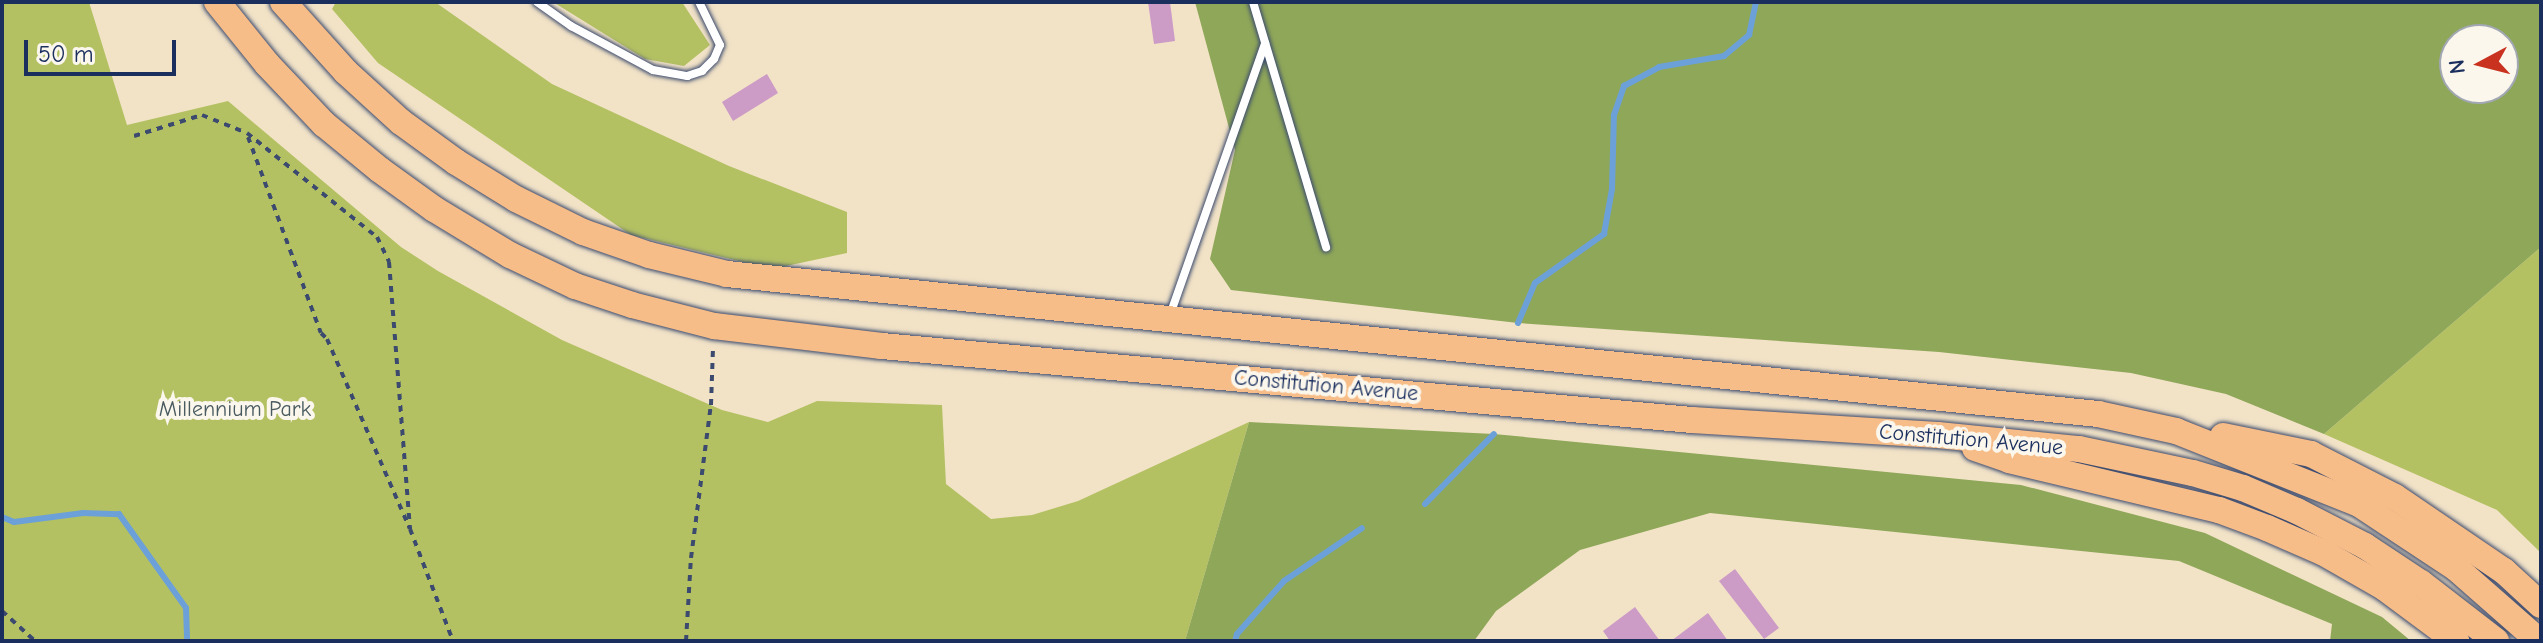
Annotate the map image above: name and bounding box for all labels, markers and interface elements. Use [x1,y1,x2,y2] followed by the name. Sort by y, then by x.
[28,24,180,74] scale bar
[2439,24,2519,104] north arrow
[38,40,94,68] text: 50 m
[2443,58,2471,75] text: N
[1233,365,1419,407] street label: Constitution Avenue
[159,397,311,423] park label: Millennium Park
[1878,419,2064,461] street label: Constitution Avenue

